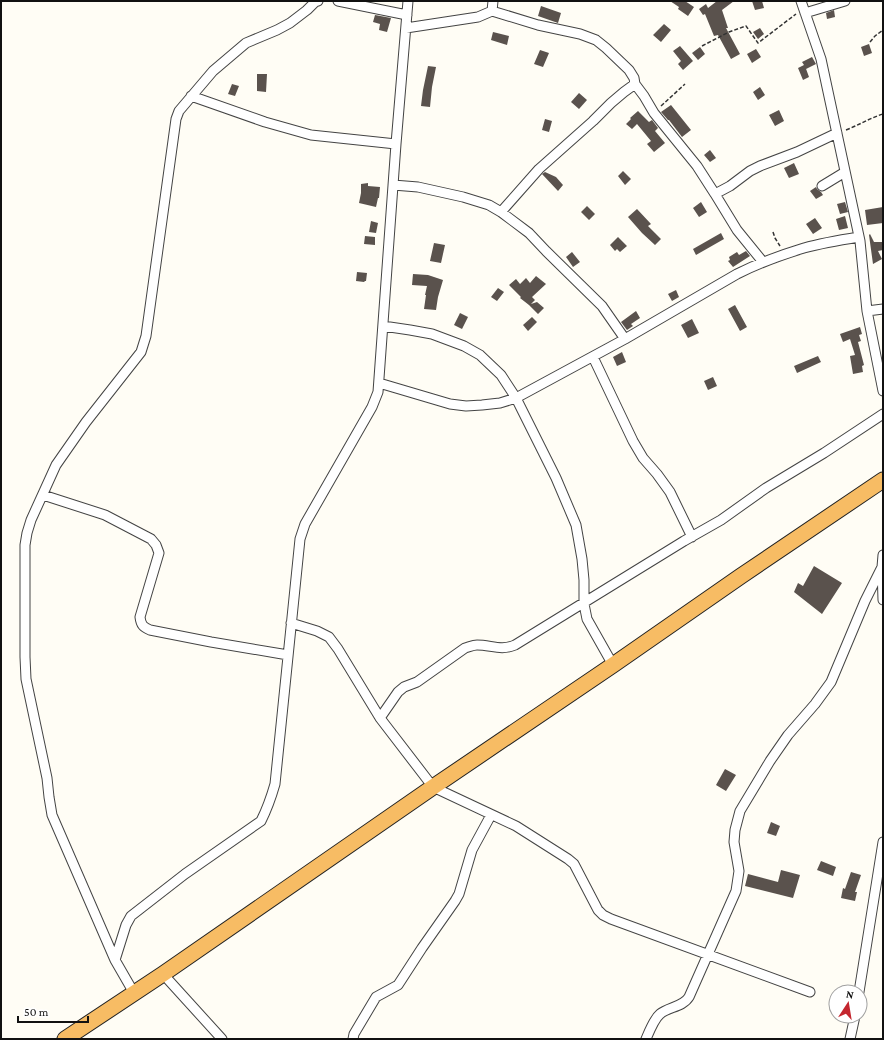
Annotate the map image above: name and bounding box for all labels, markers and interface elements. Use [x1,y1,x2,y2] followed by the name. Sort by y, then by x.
[828,984,868,1024] north arrow
[845,988,855,1001] text: N
[18,998,88,1024] scale bar
[24,1005,49,1019] text: 50 m

